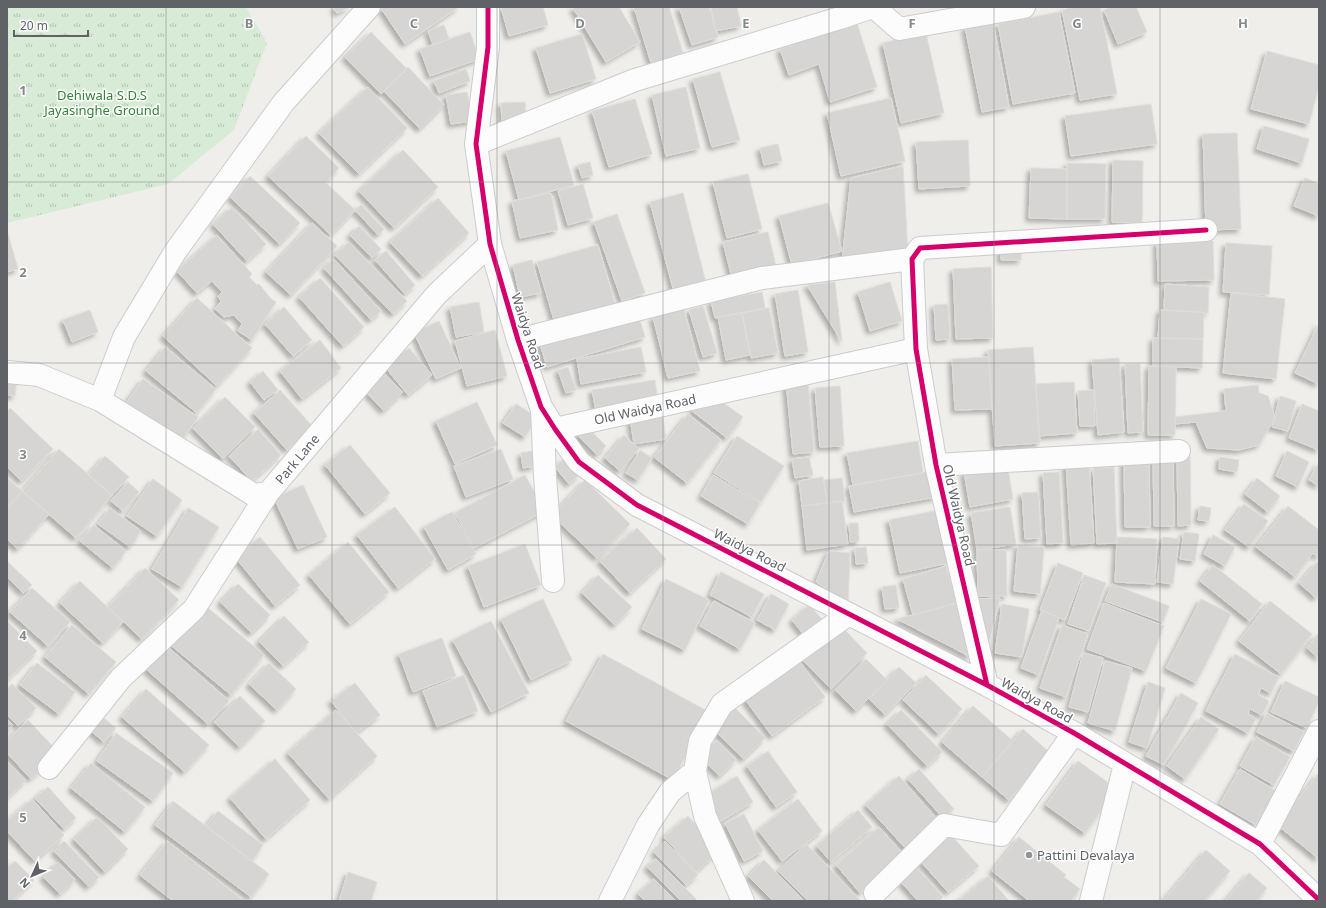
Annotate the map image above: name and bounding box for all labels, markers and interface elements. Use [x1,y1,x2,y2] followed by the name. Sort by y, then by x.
[14,12,88,38] scale bar
[245,14,253,32] text: B
[410,14,418,32] text: C
[575,14,585,32] text: D
[742,14,750,32] text: E
[908,14,916,32] text: F
[1072,14,1082,32] text: G
[1238,14,1248,32] text: H
[20,17,48,34] text: 20 m
[19,81,27,99] text: 1
[42,86,160,119] park label: Dehiwala S.D.S Jayasinghe Ground
[19,263,27,281] text: 2
[507,291,549,371] street label: Waidya Road
[592,389,698,429] street label: Old Waidya Road
[271,430,323,488] street label: Park Lane
[19,445,27,463] text: 3
[939,462,979,568] street label: Old Waidya Road
[711,524,789,576] street label: Waidya Road
[19,626,27,644] text: 4
[998,673,1076,727] street label: Waidya Road
[19,808,27,826] text: 5
[1037,846,1135,864] place label: Pattini Devalaya
[1024,850,1034,860] marker: Pattini Devalaya
[12,856,52,896] north arrow
[16,875,33,892] text: N

